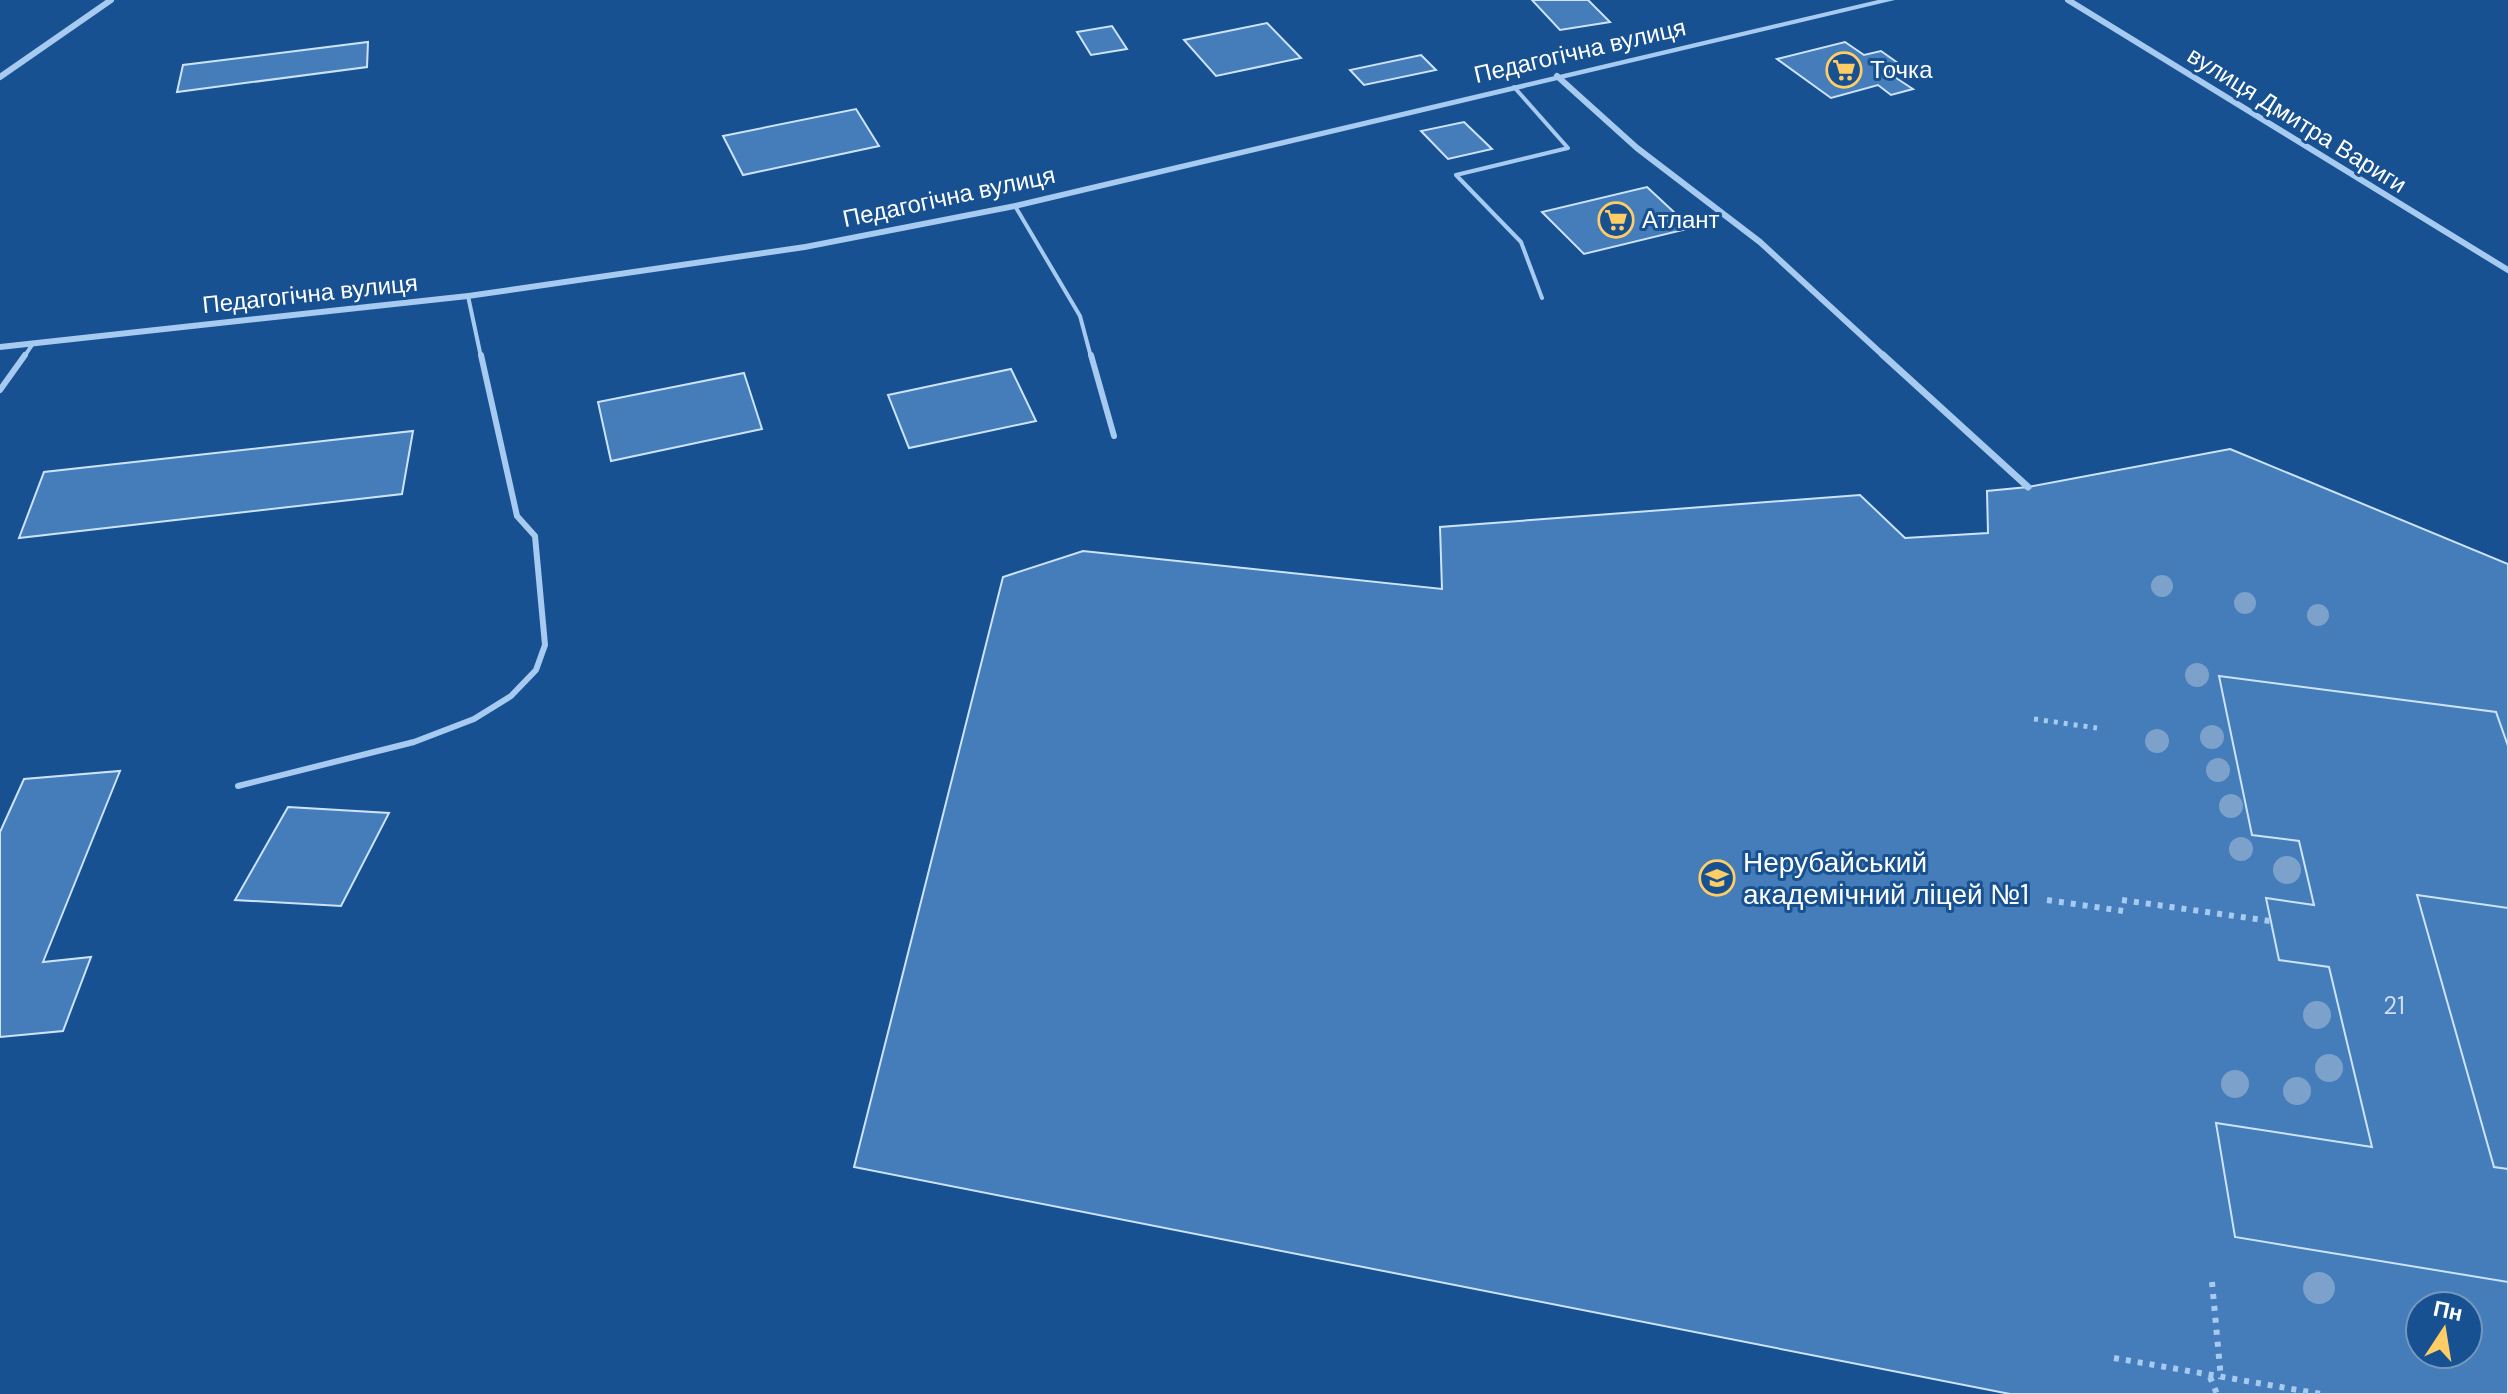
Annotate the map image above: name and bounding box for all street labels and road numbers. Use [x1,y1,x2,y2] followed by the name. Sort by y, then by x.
[1471,11,1689,90] street label: Педагогічна вулиця
[2182,39,2413,200] street label: вулиця Дмитра Вариги
[840,159,1058,234] street label: Педагогічна вулиця
[201,267,419,320] street label: Педагогічна вулиця

